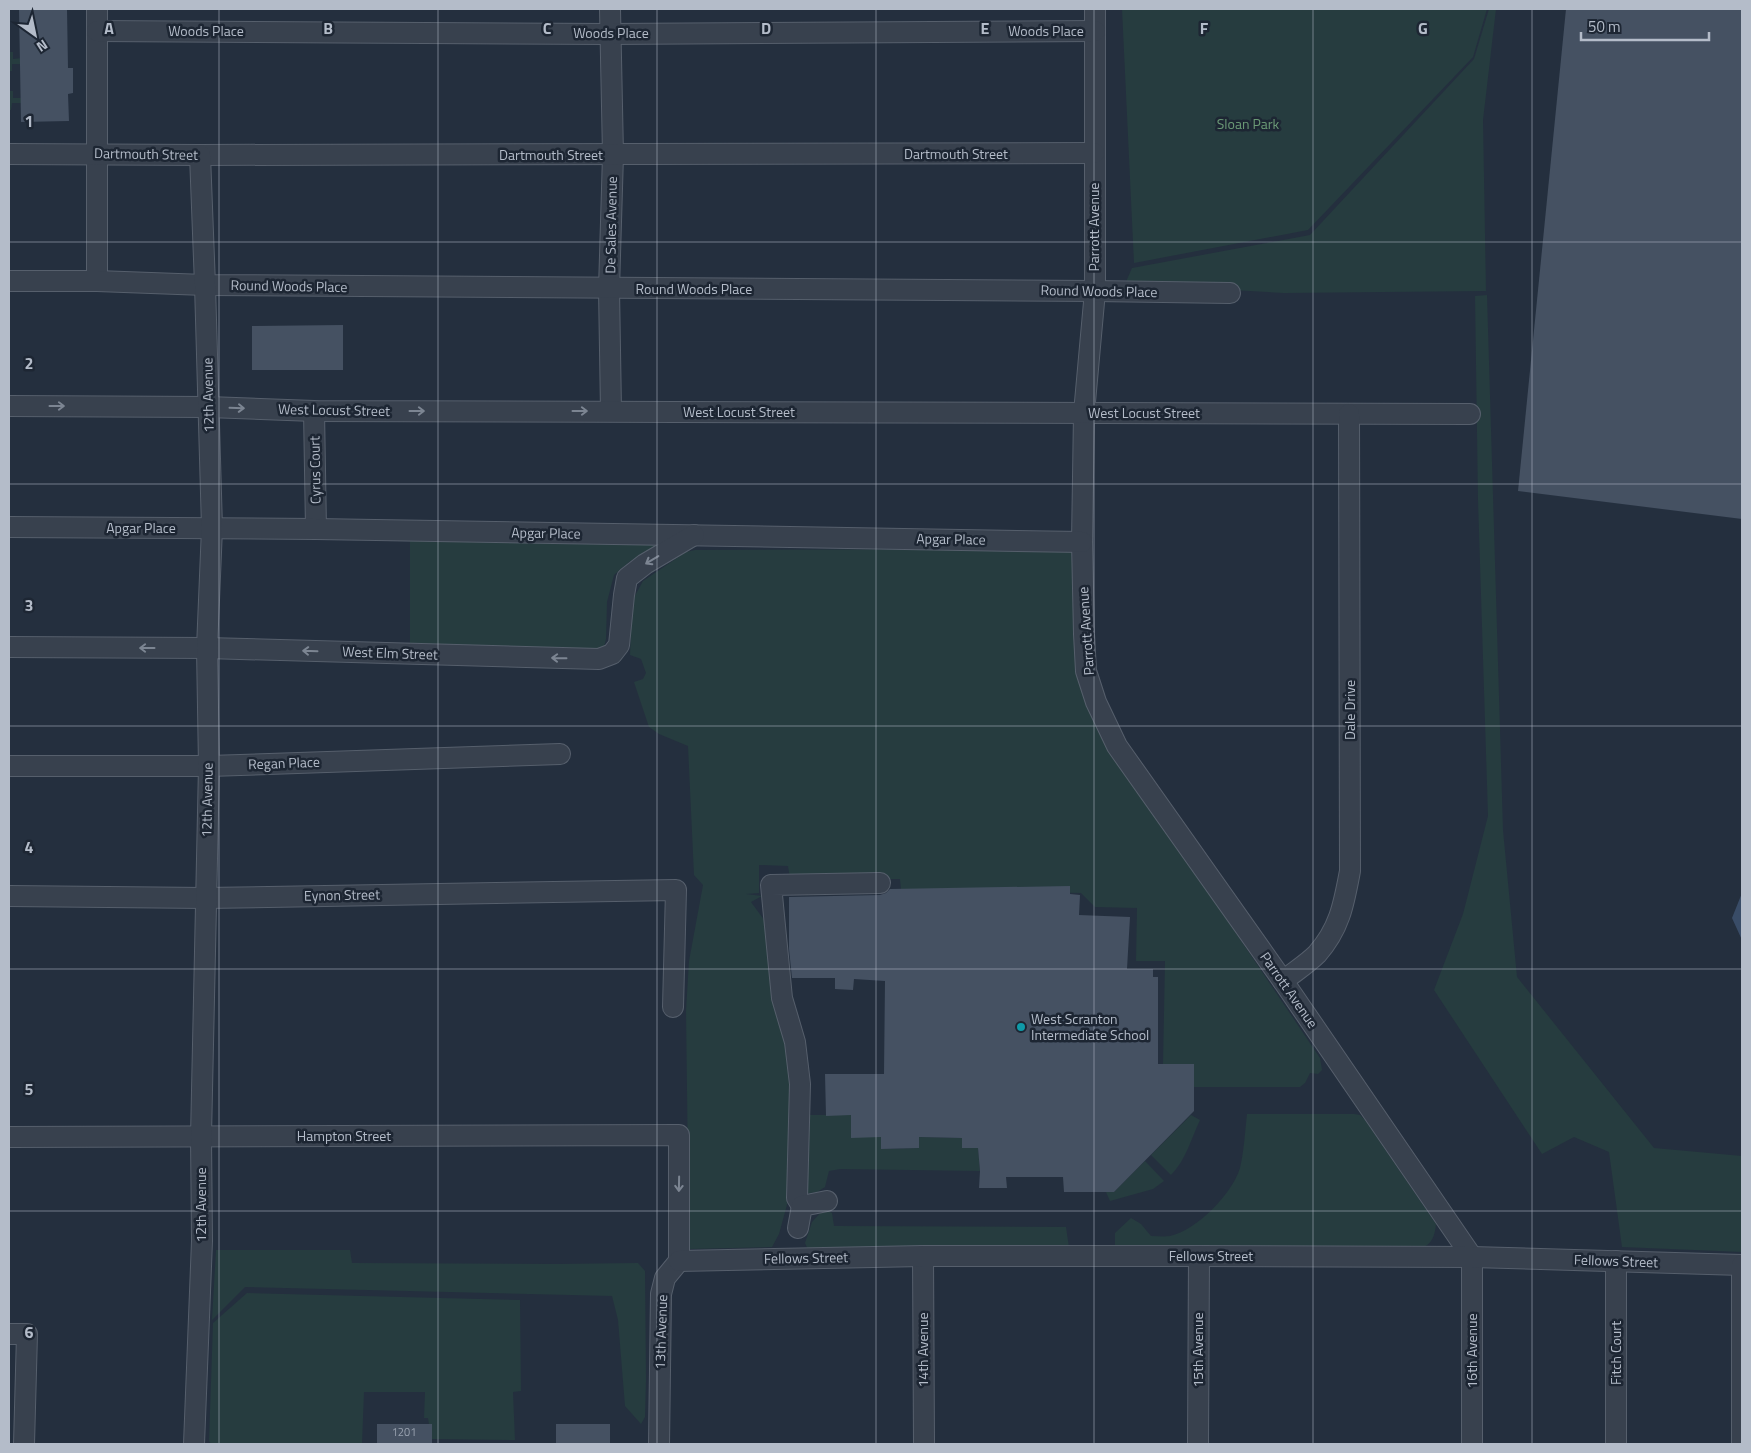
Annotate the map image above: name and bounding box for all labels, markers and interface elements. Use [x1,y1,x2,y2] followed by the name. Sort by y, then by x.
[10,10,60,60] north arrow
[1581,10,1708,42] scale bar
[1588,15,1621,38] text: 50 m
[104,16,114,40] text: A
[323,16,333,40] text: B
[543,16,552,40] text: C
[761,16,771,40] text: D
[981,16,990,40] text: E
[1200,16,1209,40] text: F
[1418,16,1428,40] text: G
[168,20,244,41] street label: Woods Place
[1008,20,1084,41] street label: Woods Place
[573,22,649,43] street label: Woods Place
[33,35,52,58] text: N
[25,109,33,133] text: 1
[1217,113,1280,134] park label: Sloan Park
[94,142,198,165] street label: Dartmouth Street
[904,143,1008,164] street label: Dartmouth Street
[499,144,603,165] street label: Dartmouth Street
[599,176,622,274] street label: De Sales Avenue
[1083,183,1104,271] street label: Parrott Avenue
[230,274,348,297] street label: Round Woods Place
[636,278,752,299] street label: Round Woods Place
[1040,279,1158,302] street label: Round Woods Place
[25,351,33,375] text: 2
[196,357,219,433] street label: 12th Avenue
[278,398,390,421] street label: West Locust Street
[49,401,65,411] one-way arrow
[683,401,795,422] street label: West Locust Street
[1088,402,1200,423] street label: West Locust Street
[229,404,245,413] one-way arrow
[409,406,425,416] one-way arrow
[572,406,588,416] one-way arrow
[303,436,326,504] street label: Cyrus Court
[106,517,176,538] street label: Apgar Place
[511,521,581,544] street label: Apgar Place
[916,527,986,550] street label: Apgar Place
[645,556,659,566] one-way arrow
[1072,586,1099,676] street label: Parrott Avenue
[25,593,33,617] text: 3
[342,640,438,665] street label: West Elm Street
[139,643,156,653] one-way arrow
[302,646,318,656] one-way arrow
[552,653,568,663] one-way arrow
[1339,680,1360,740] street label: Dale Drive
[248,751,320,774] street label: Regan Place
[195,762,218,838] street label: 12th Avenue
[25,835,34,859] text: 4
[304,883,380,906] street label: Eynon Street
[1255,947,1323,1032] street label: Parrott Avenue
[1031,1008,1149,1045] place label: West Scranton Intermediate School
[1015,1021,1027,1033] marker: West Scranton Intermediate School
[25,1077,34,1101] text: 5
[297,1125,391,1146] street label: Hampton Street
[190,1168,211,1242] street label: 12th Avenue
[674,1175,683,1191] one-way arrow
[1169,1245,1253,1266] street label: Fellows Street
[764,1246,848,1269] street label: Fellows Street
[1574,1249,1659,1272] street label: Fellows Street
[649,1294,672,1370] street label: 13th Avenue
[912,1313,933,1387] street label: 14th Avenue
[1187,1313,1208,1387] street label: 15th Avenue
[1461,1314,1482,1388] street label: 16th Avenue
[25,1320,34,1344] text: 6
[1605,1321,1626,1385] street label: Fitch Court
[392,1424,416,1440] house number: 1201

